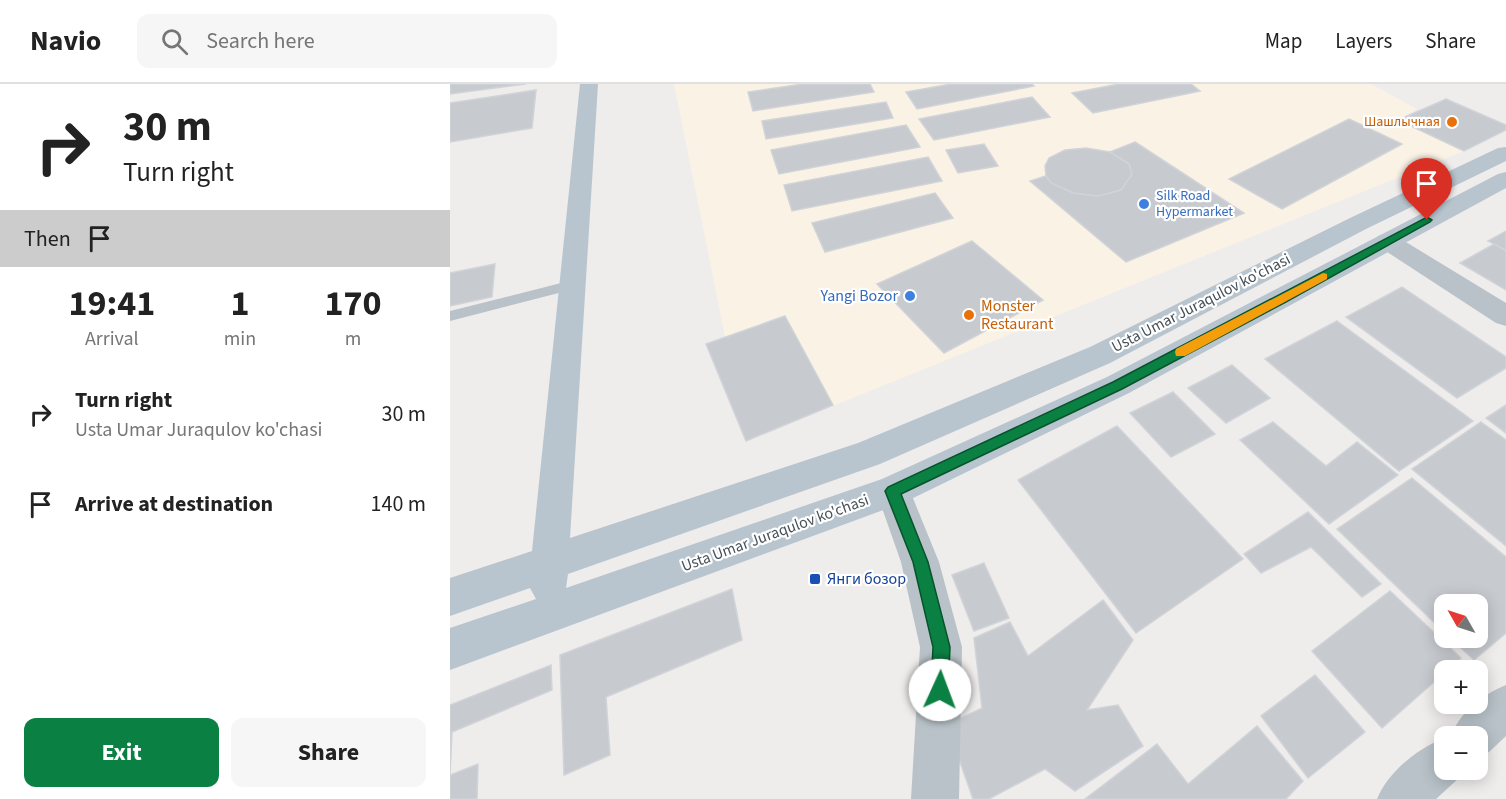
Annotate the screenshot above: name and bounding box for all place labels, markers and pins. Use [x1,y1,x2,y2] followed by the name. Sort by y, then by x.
[1364,112,1440,132] place label: Шашлычная
[1445,115,1459,129] marker: Шашлычная
[1401,158,1452,220] pin
[1156,186,1233,222] place label: Silk Road Hypermarket
[1137,197,1151,211] marker: Silk Road Hypermarket
[820,285,898,307] place label: Yangi Bozor
[903,289,917,303] marker: Yangi Bozor
[981,295,1054,335] place label: Monster Restaurant
[962,308,976,322] marker: Monster Restaurant
[827,568,906,590] place label: Янги бозор
[808,572,822,586] marker: Янги бозор

